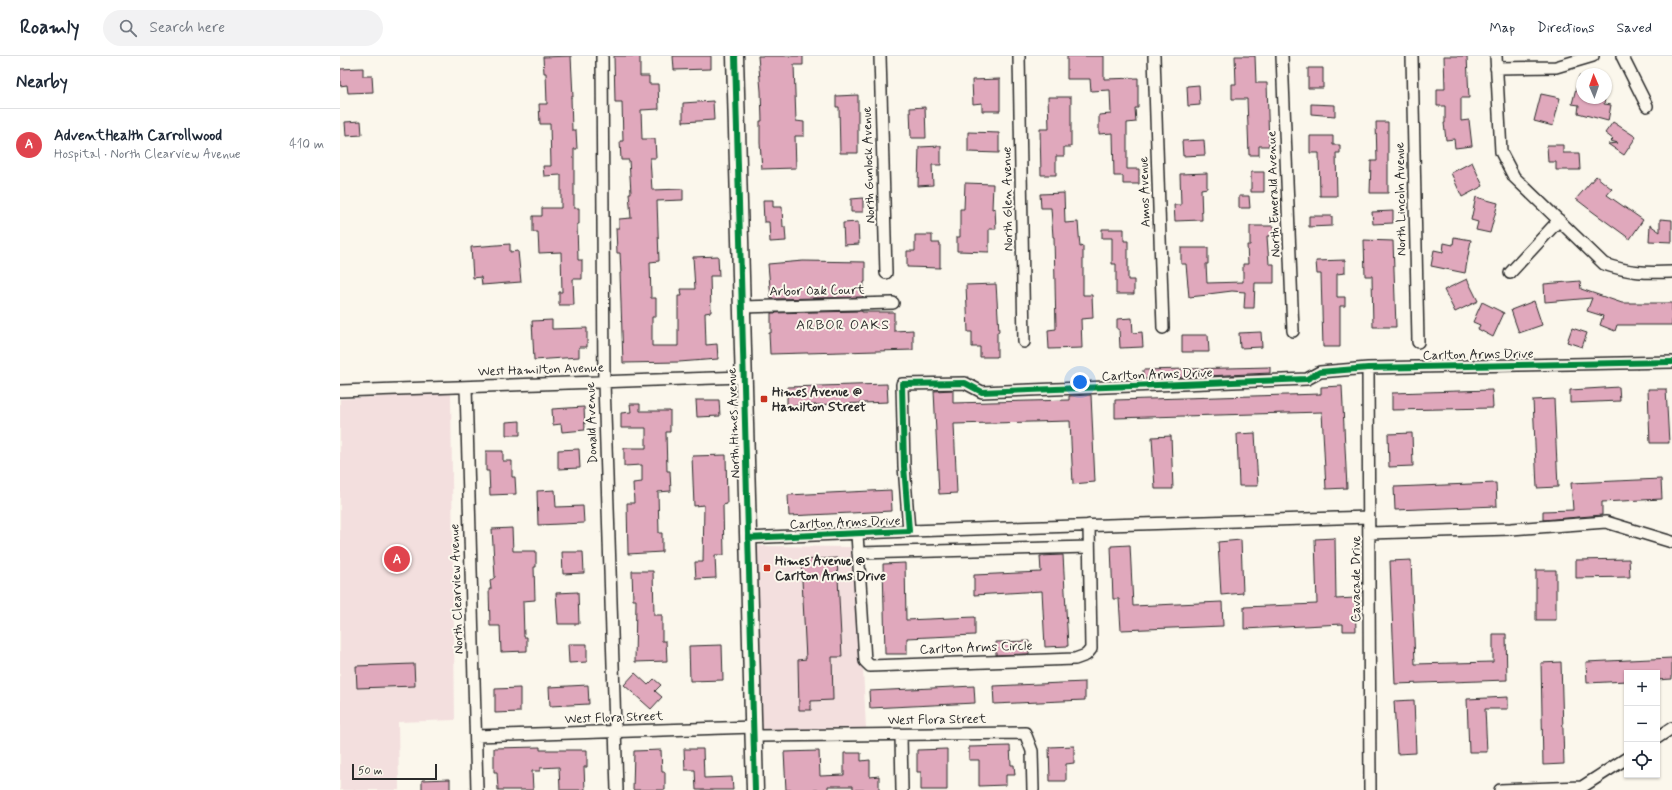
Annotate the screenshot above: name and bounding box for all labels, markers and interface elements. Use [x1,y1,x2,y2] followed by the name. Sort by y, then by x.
[103,10,383,46] search box
[20,15,79,40] text: Roamly
[117,17,139,39] icon: search
[149,18,225,38] text: Search here
[1489,19,1515,37] text: Map
[1537,19,1595,37] text: Directions
[1617,19,1652,37] text: Saved
[1576,68,1612,104] north arrow
[16,71,68,93] text: Nearby
[858,106,880,224] street label: North Gunlock Avenue
[54,126,222,146] text: AdventHealth Carrollwood
[1263,130,1285,258] street label: North Emerald Avenue
[25,136,33,153] text: A
[289,136,324,153] text: 410 m
[1392,142,1410,256] street label: North Lincoln Avenue
[54,146,241,163] text: Hospital · North Clearview Avenue
[999,146,1017,251] street label: North Glen Avenue
[1135,156,1155,228] street label: Amos Avenue
[769,282,865,300] street label: Arbor Oak Court
[796,316,890,334] district label: ARBOR OAKS
[1422,346,1534,364] street label: Carlton Arms Drive
[478,359,604,381] street label: West Hamilton Avenue
[1101,365,1213,385] street label: Carlton Arms Drive
[724,367,744,479] street label: North Himes Avenue
[1070,372,1090,392] your location
[582,382,602,464] street label: Donald Avenue
[772,384,867,416] place label: Himes Avenue @ Hamilton Street
[759,394,769,404] marker: Himes Avenue @ Hamilton Street
[789,513,901,533] street label: Carlton Arms Drive
[446,523,468,654] street label: North Clearview Avenue
[1348,536,1365,622] street label: Cavacade Drive
[384,544,410,574] pin: A
[775,553,886,585] place label: Himes Avenue @ Carlton Arms Drive
[762,563,772,573] marker: Himes Avenue @ Carlton Arms Drive
[919,638,1033,658] street label: Carlton Arms Circle
[1624,670,1660,778] map controls
[1624,670,1660,706] button: +
[1624,706,1660,742] button: −
[564,708,664,728] street label: West Flora Street
[888,711,987,729] street label: West Flora Street
[1624,742,1660,778] button: locate
[352,762,437,781] scale bar
[358,764,383,778] text: 50 m

